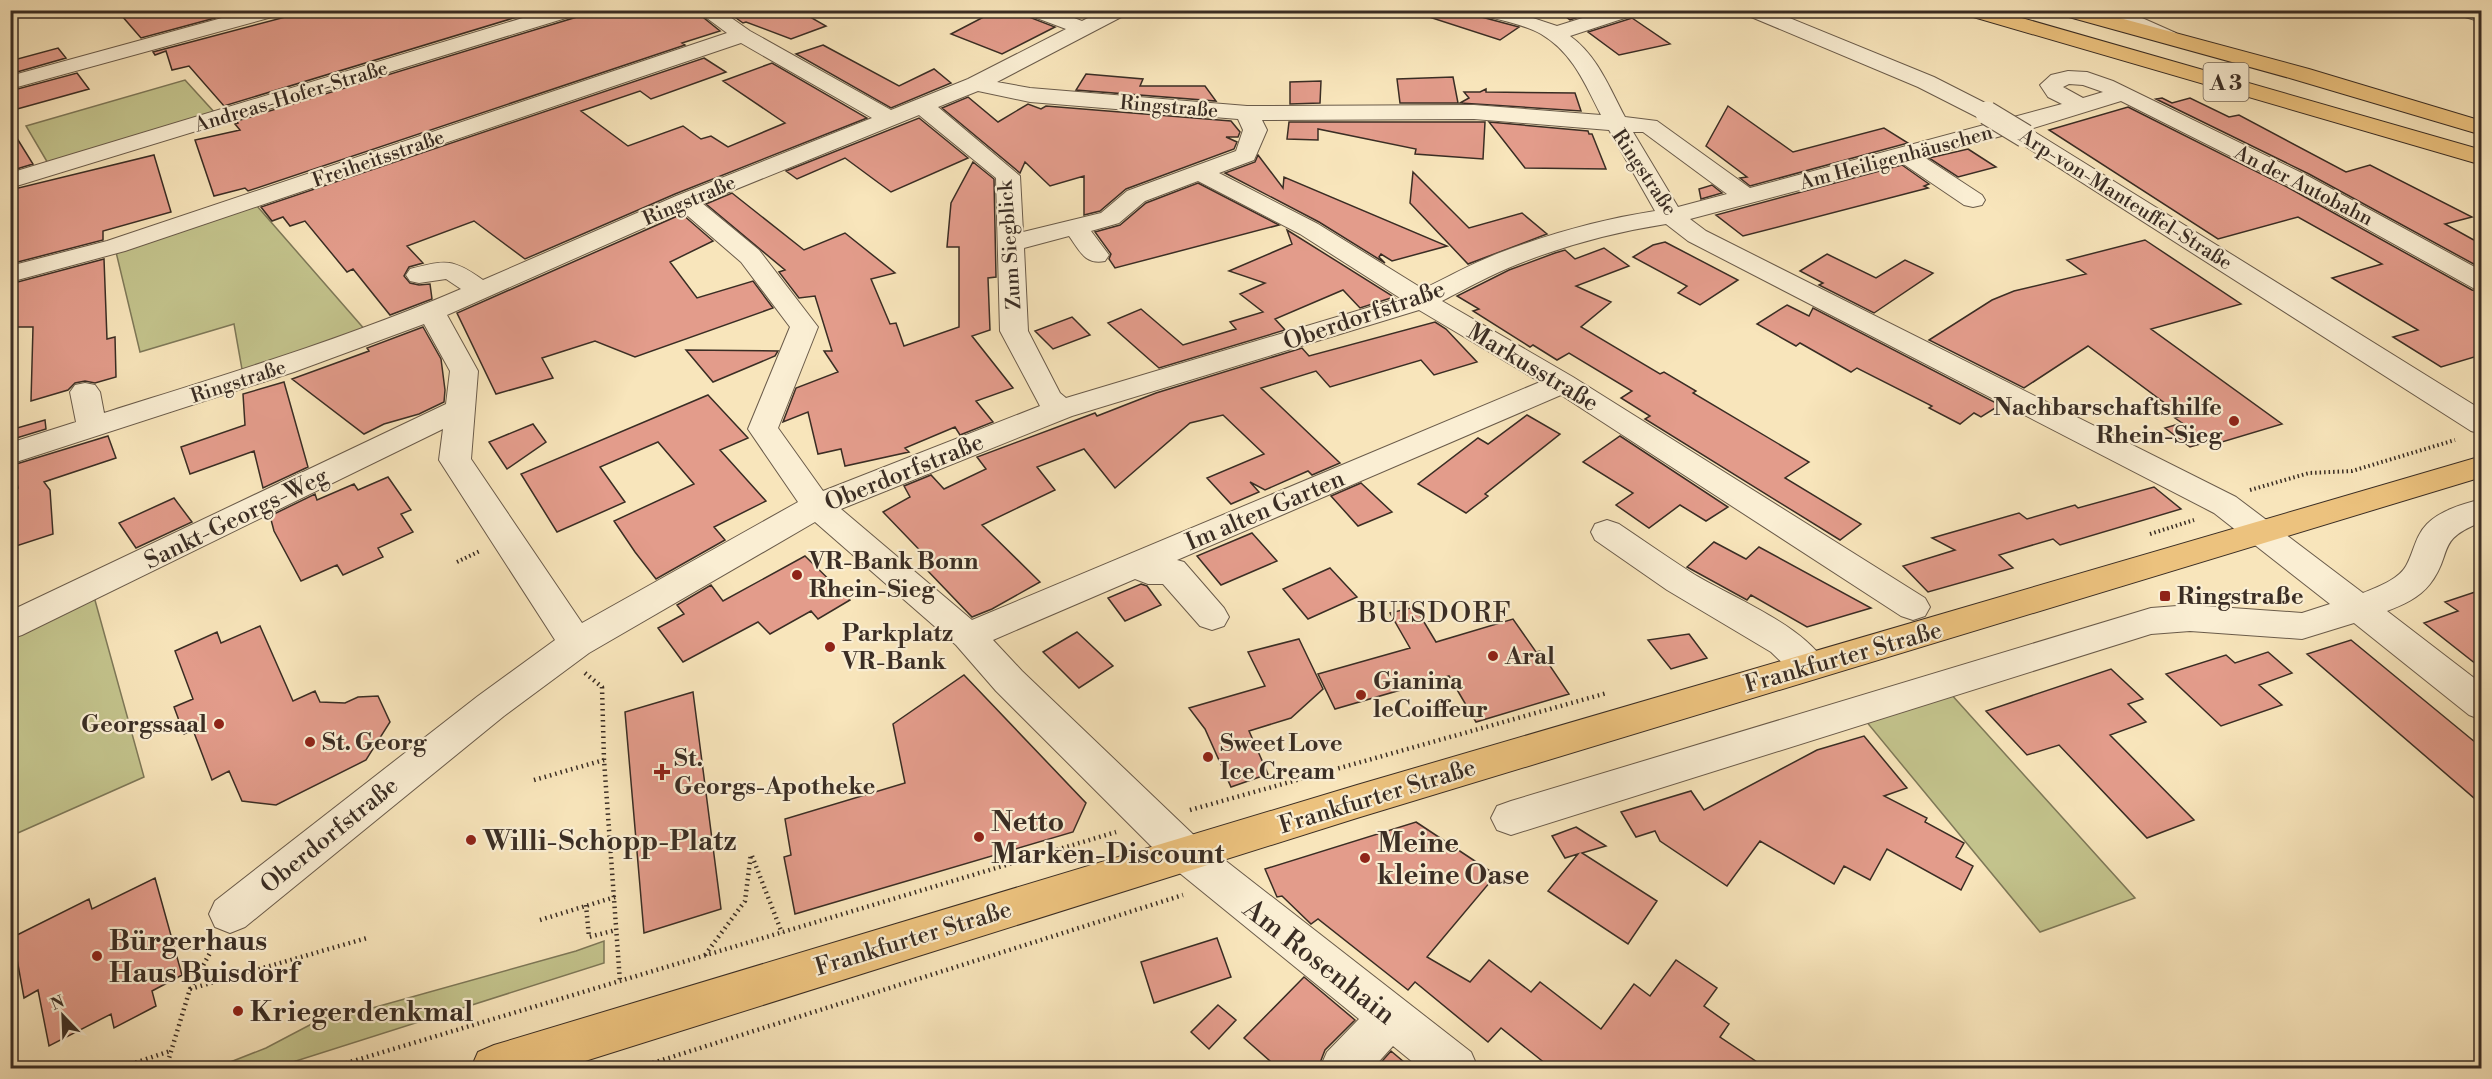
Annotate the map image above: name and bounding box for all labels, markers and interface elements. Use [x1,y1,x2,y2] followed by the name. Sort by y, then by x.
[191,56,391,139] street label: Andreas-Hofer-Straße
[2204,63,2248,101] road number: A 3
[1119,91,1219,124] street label: Ringstraße
[1796,121,1996,197] street label: Am Heiligenhäuschen
[2013,124,2236,276] street label: Arp-von-Manteuffel-Straße
[309,125,448,194] street label: Freiheitsstraße
[1606,125,1682,221] street label: Ringstraße
[2229,140,2377,232] street label: An der Autobahn
[639,171,740,232] street label: Ringstraße
[993,178,1027,310] street label: Zum Siegblick
[1280,274,1449,358] street label: Oberdorfstraße
[1461,317,1604,419] street label: Markusstraße
[188,355,289,410] street label: Ringstraße
[1993,393,2223,451] place label: Nachbarschaftshilfe Rhein-Sieg
[2227,414,2241,428] marker: Nachbarschaftshilfe Rhein-Sieg
[820,427,988,518] street label: Oberdorfstraße
[140,461,334,576] street label: Sankt-Georgs-Weg
[1181,464,1349,558] street label: Im alten Garten
[808,547,979,605] place label: VR-Bank Bonn Rhein-Sieg
[790,568,804,582] marker: VR-Bank Bonn Rhein-Sieg
[2177,582,2304,612] place label: Ringstraße
[2158,589,2172,603] marker: Ringstraße
[1357,597,1512,631] district label: BUISDORF
[1741,615,1946,701] street label: Frankfurter Straße
[841,619,953,677] place label: Parkplatz VR-Bank
[823,640,837,654] marker: Parkplatz VR-Bank
[1504,642,1555,672] place label: Aral
[1486,649,1500,663] marker: Aral
[1373,667,1488,725] place label: Gianina leCoiffeur
[1354,688,1368,702] marker: Gianina leCoiffeur
[81,710,207,740] place label: Georgssaal
[212,717,226,731] marker: Georgssaal
[322,728,428,758] place label: St. Georg
[1220,729,1343,787] place label: Sweet Love Ice Cream
[303,735,317,749] marker: St. Georg
[674,744,876,802] place label: St. Georgs-Apotheke
[1201,750,1215,764] marker: Sweet Love Ice Cream
[1275,753,1479,841] street label: Frankfurter Straße
[655,765,669,779] marker: St. Georgs-Apotheke
[255,771,405,901] street label: Oberdorfstraße
[991,805,1226,872] place label: Netto Marken-Discount
[482,824,736,859] place label: Willi-Schopp-Platz
[1377,826,1529,893] place label: Meine kleine Oase
[972,830,986,844] marker: Netto Marken-Discount
[464,833,478,847] marker: Willi-Schopp-Platz
[1358,851,1372,865] marker: Meine kleine Oase
[1235,891,1403,1033] street label: Am Rosenhain
[811,895,1015,983] street label: Frankfurter Straße
[109,924,302,991] place label: Bürgerhaus Haus Buisdorf
[90,949,104,963] marker: Bürgerhaus Haus Buisdorf
[33,986,93,1046] north arrow
[48,991,68,1015] text: N
[250,995,473,1030] place label: Kriegerdenkmal
[231,1004,245,1018] marker: Kriegerdenkmal

